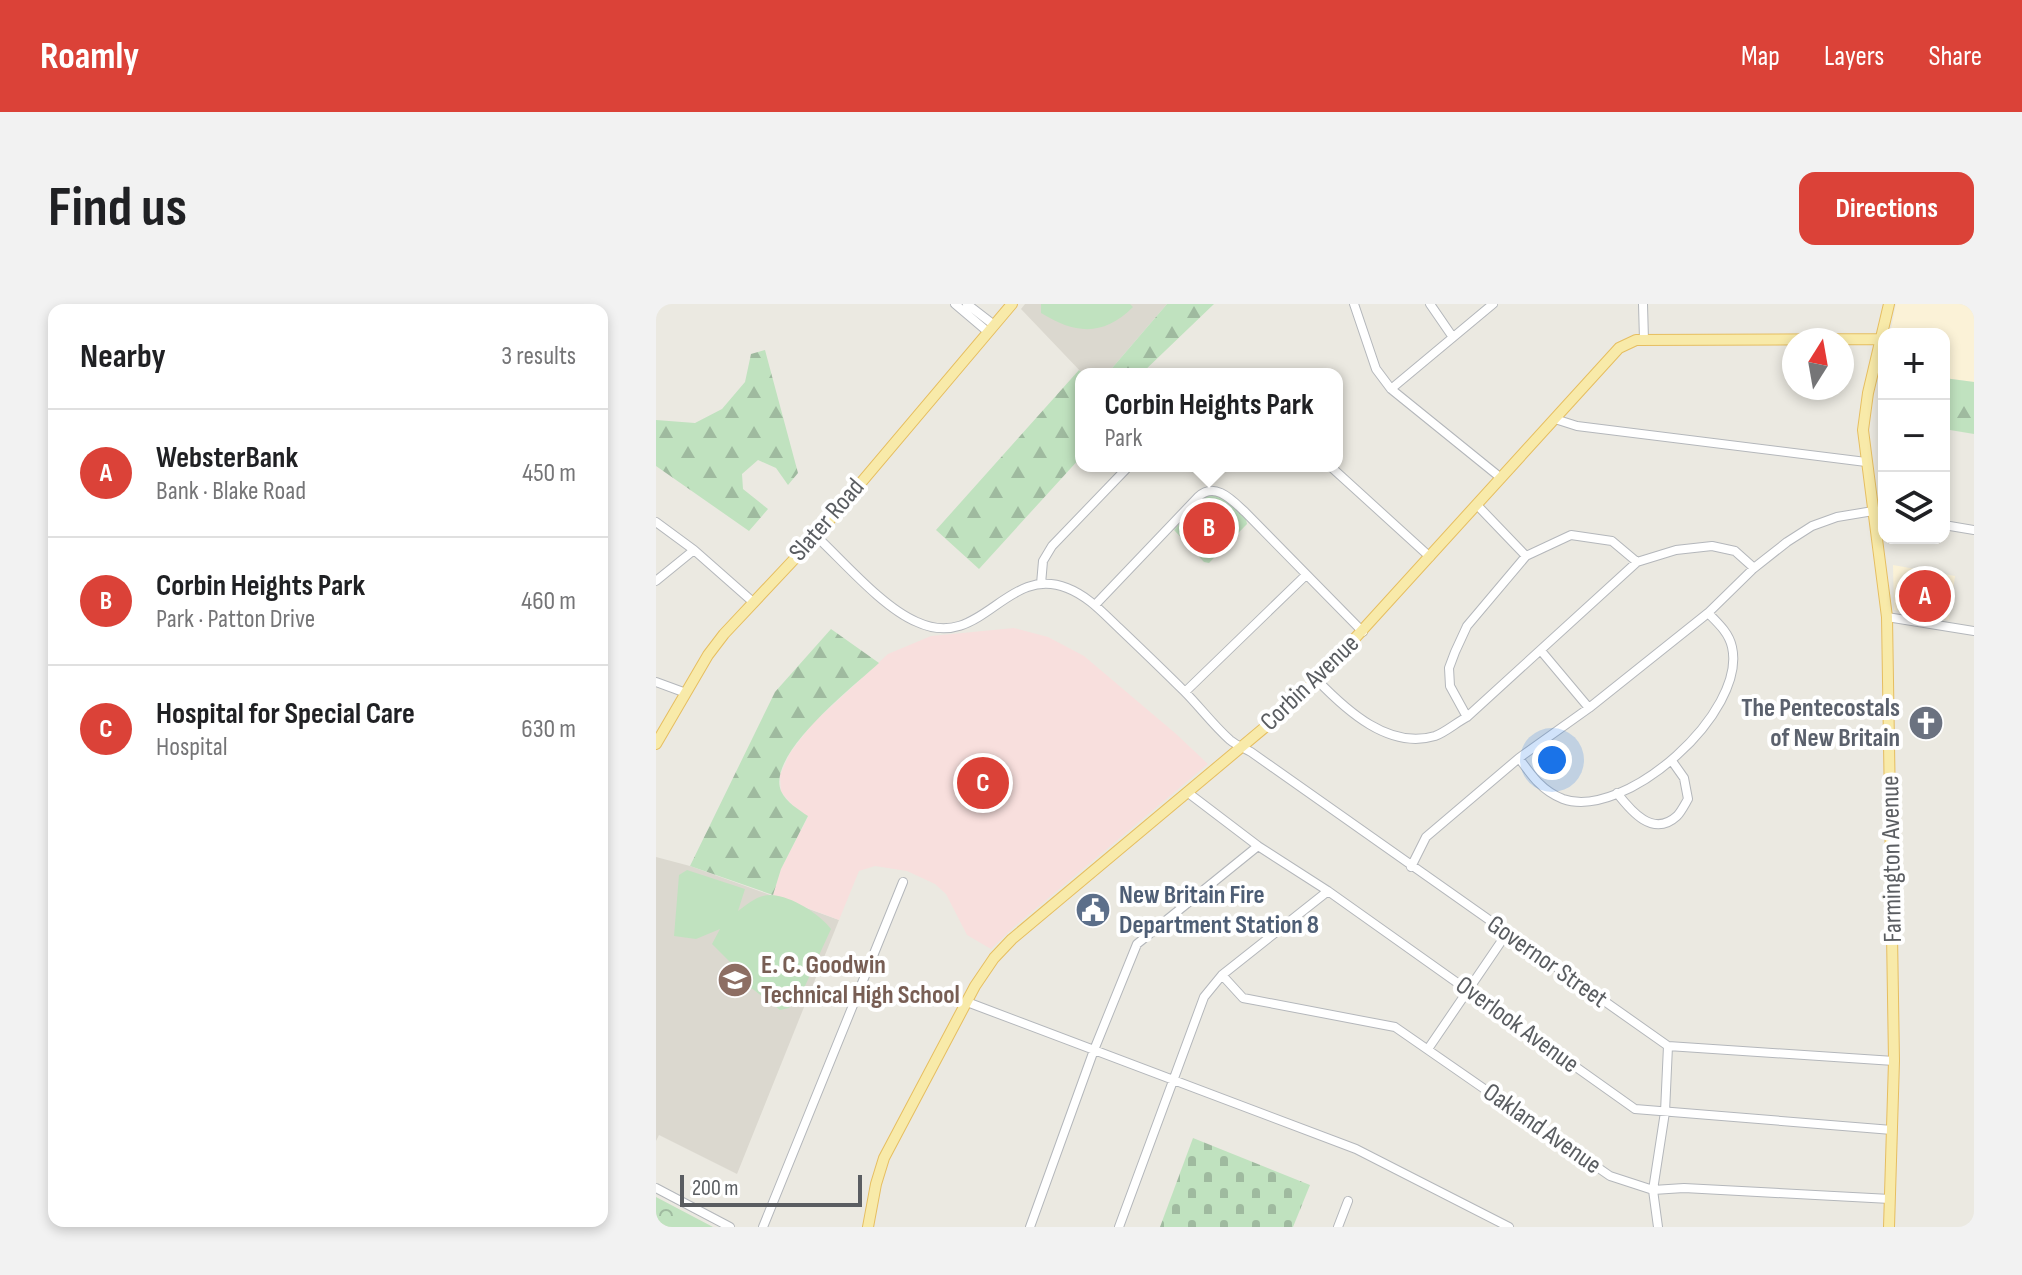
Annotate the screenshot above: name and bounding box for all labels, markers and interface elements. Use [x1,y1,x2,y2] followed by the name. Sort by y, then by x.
[40,34,139,79] text: Roamly
[1741,40,1780,73] text: Map
[1824,40,1884,73] text: Layers
[1928,40,1982,73] text: Share
[1799,172,1974,245] button: Directions
[48,175,187,242] text: Find us
[1782,328,1854,400] north arrow
[1878,328,1950,544] map controls
[1878,328,1950,400] button: +
[80,336,166,377] text: Nearby
[501,341,576,372] text: 3 results
[1075,368,1343,472] popup
[1104,387,1314,423] text: Corbin Heights Park
[1878,400,1950,472] button: −
[1104,423,1142,454] text: Park
[156,440,298,476] text: WebsterBank
[100,458,112,489] text: A
[522,458,576,489] text: 450 m
[783,472,871,568] street label: Slater Road
[1878,472,1950,544] button: layers
[156,476,306,507] text: Bank · Blake Road
[1183,498,1235,558] pin: B
[1899,566,1951,626] pin: A
[156,568,365,604] text: Corbin Heights Park
[100,586,112,617] text: B
[521,586,576,617] text: 460 m
[156,604,315,635] text: Park · Patton Drive
[1254,628,1366,738] street label: Corbin Avenue
[1741,693,1900,754] place label: The Pentecostals of New Britain
[156,696,415,732] text: Hospital for Special Care
[1907,704,1945,742] church icon: The Pentecostals of New Britain
[99,714,113,745] text: C
[521,714,576,745] text: 630 m
[156,732,228,763] text: Hospital
[1532,740,1572,780] your location
[957,753,1009,813] pin: C
[1875,775,1909,943] street label: Farmington Avenue
[1119,880,1319,941] place label: New Britain Fire Department Station 8
[1074,891,1112,929] public building icon: New Britain Fire Department Station 8
[1481,909,1613,1015] street label: Governor Street
[761,950,960,1011] place label: E. C. Goodwin Technical High School
[716,961,754,999] school or university icon: E. C. Goodwin Technical High School
[1449,970,1585,1080] street label: Overlook Avenue
[1477,1077,1607,1181] street label: Oakland Avenue
[680,1171,862,1207] scale bar
[692,1175,738,1202] text: 200 m

